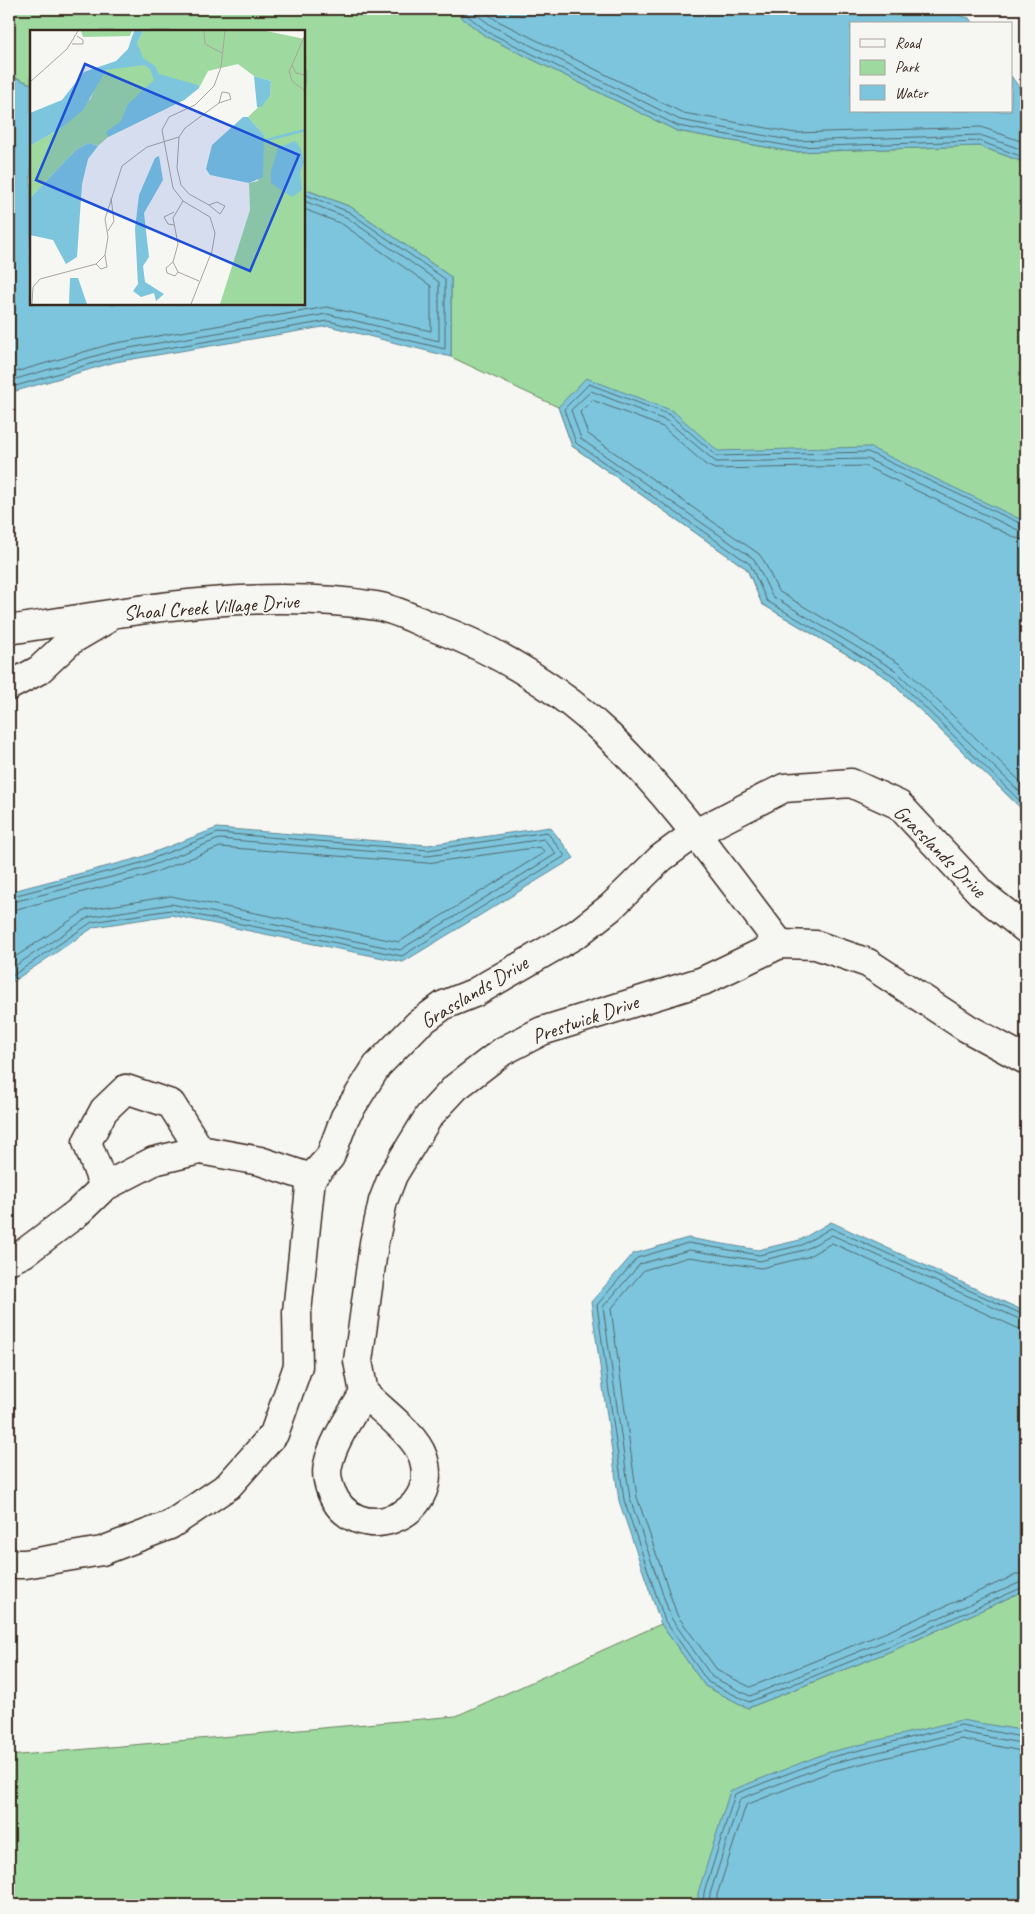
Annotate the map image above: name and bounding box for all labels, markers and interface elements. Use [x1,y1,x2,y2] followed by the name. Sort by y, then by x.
[850,22,1012,112] legend
[30,30,305,305] inset map
[895,34,922,53] text: Road
[895,58,920,77] text: Park
[895,84,929,103] text: Water
[123,588,301,626] street label: Shoal Creek Village Drive
[888,799,993,904] street label: Grasslands Drive
[416,949,533,1034] street label: Grasslands Drive
[528,988,644,1049] street label: Prestwick Drive

